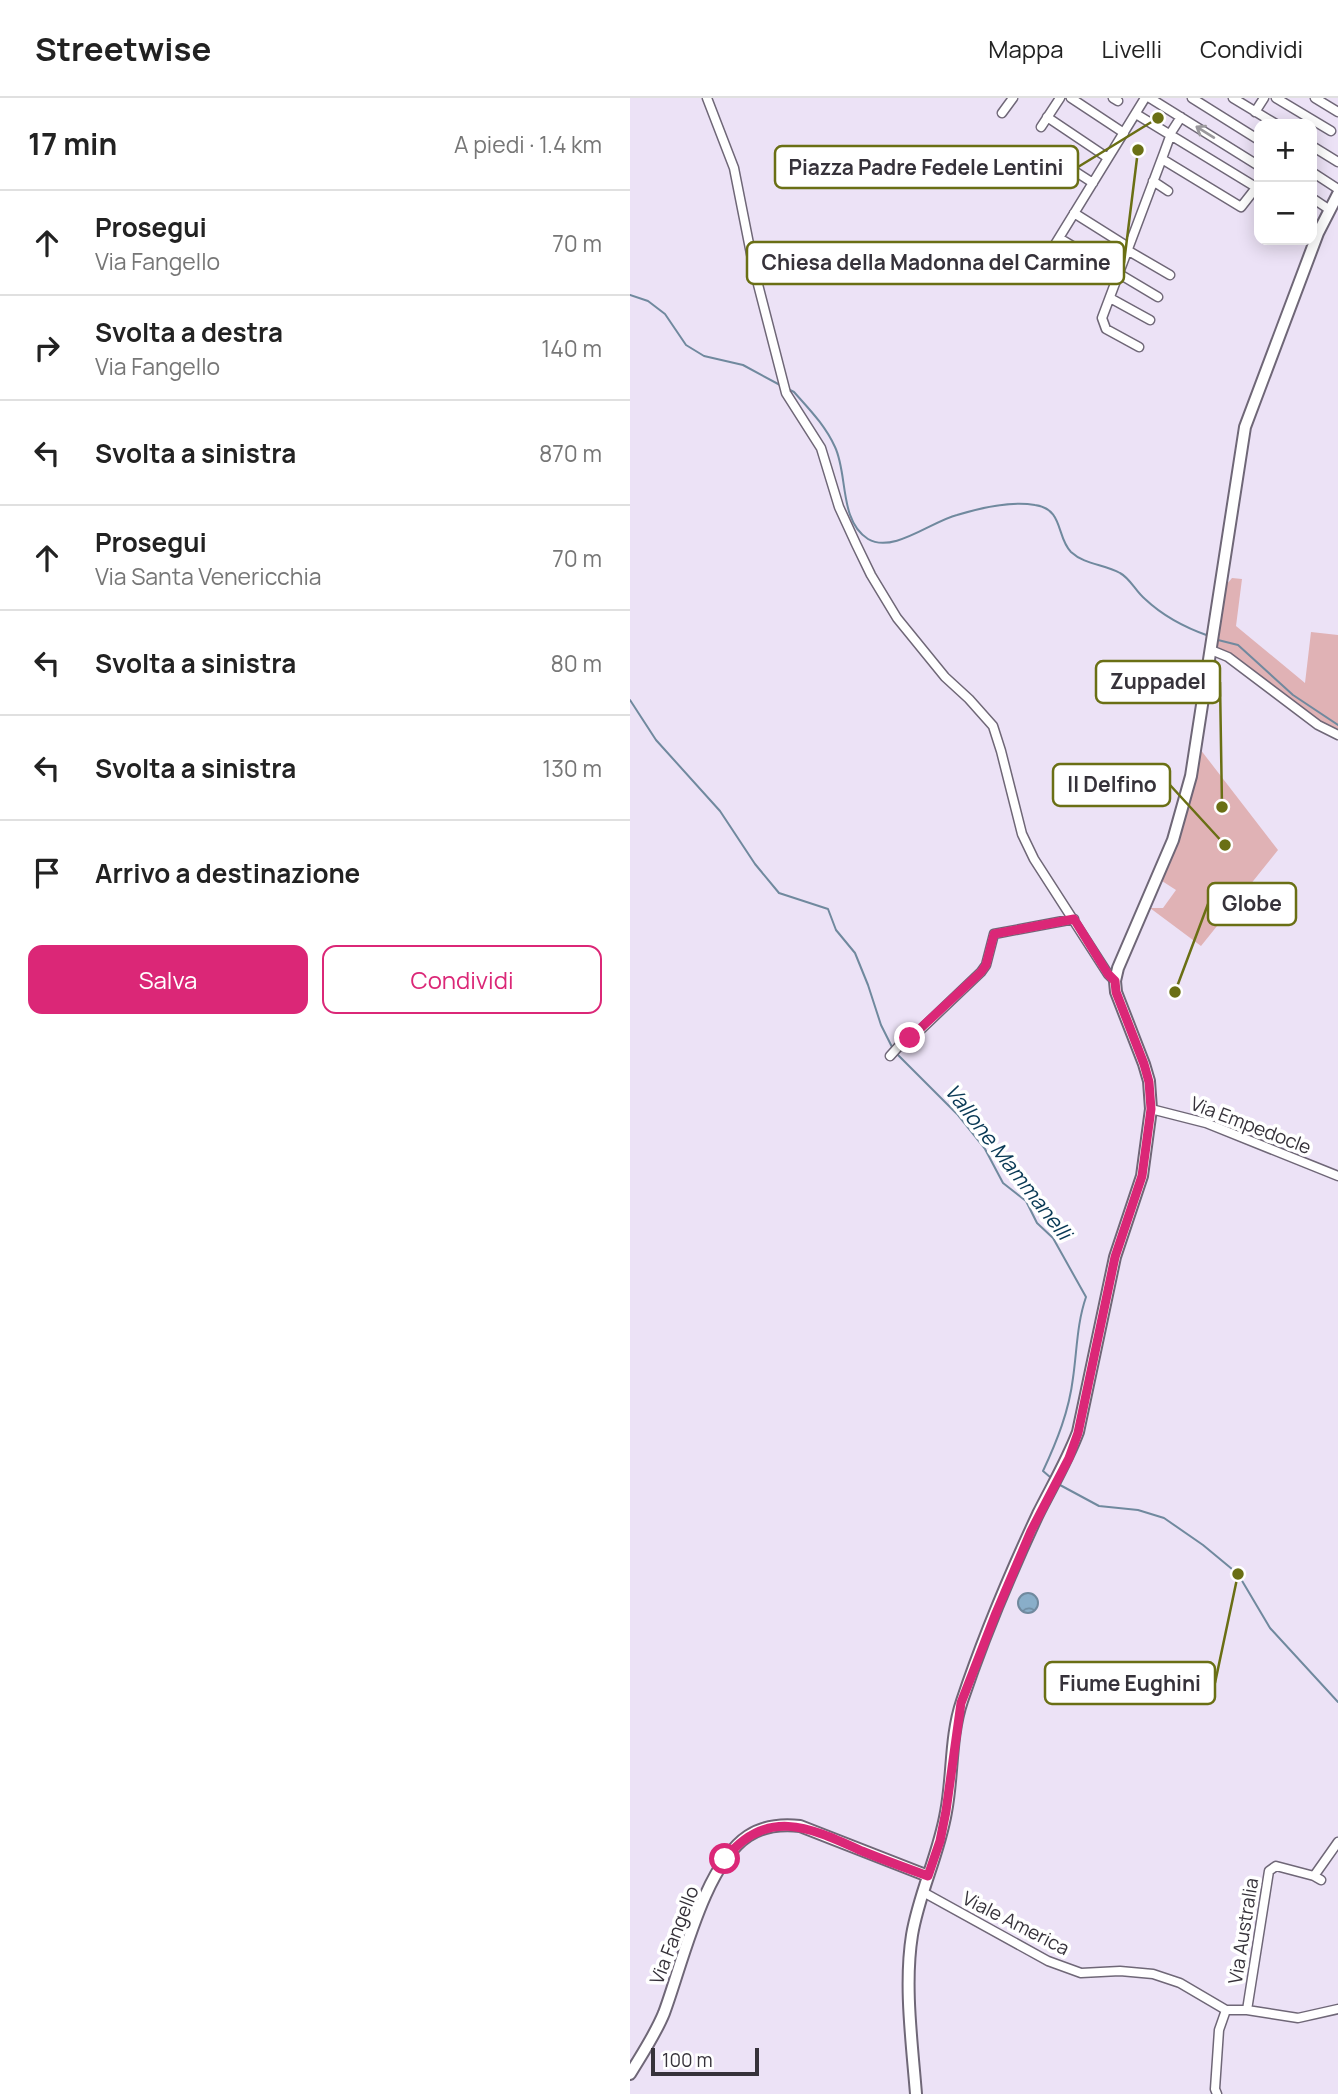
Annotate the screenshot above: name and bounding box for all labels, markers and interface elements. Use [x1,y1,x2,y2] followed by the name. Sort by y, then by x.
[35,26,211,71] text: Streetwise
[988,32,1064,65] text: Mappa
[1102,32,1162,65] text: Livelli
[1200,32,1303,65] text: Condividi
[1254,119,1317,245] map controls
[1254,119,1317,182] button: +
[28,123,117,164] text: 17 min
[1195,124,1215,138] one-way arrow
[454,128,602,160] text: A piedi · 1.4 km
[775,146,1078,188] callout: Piazza Padre Fedele Lentini
[789,153,1064,181] text: Piazza Padre Fedele Lentini
[1254,182,1317,245] button: −
[95,209,207,245] text: Prosegui
[28,224,66,262] icon: ahead
[552,227,602,259] text: 70 m
[747,242,1124,284] callout: Chiesa della Madonna del Carmine
[95,245,220,277] text: Via Fangello
[761,248,1111,276] text: Chiesa della Madonna del Carmine
[95,314,283,350] text: Svolta a destra
[28,329,66,367] icon: right
[541,332,602,364] text: 140 m
[95,350,220,382] text: Via Fangello
[28,434,66,472] icon: left
[95,435,296,471] text: Svolta a sinistra
[539,437,602,469] text: 870 m
[95,524,207,560] text: Prosegui
[28,539,66,577] icon: ahead
[552,542,602,574] text: 70 m
[95,560,322,592] text: Via Santa Venericchia
[28,644,66,682] icon: left
[95,645,296,681] text: Svolta a sinistra
[551,647,602,679] text: 80 m
[1096,661,1220,703] callout: Zuppadel
[1110,667,1206,695] text: Zuppadel
[28,749,66,787] icon: left
[95,750,296,786] text: Svolta a sinistra
[542,752,602,784] text: 130 m
[1053,764,1170,806] callout: Il Delfino
[1067,770,1157,798] text: Il Delfino
[28,854,66,892] icon: arrive
[95,855,360,891] text: Arrivo a destinazione
[1208,883,1296,925] callout: Globe
[1222,889,1282,917] text: Globe
[28,945,308,1014] button: Salva
[322,945,602,1014] button: Condividi
[894,1022,925,1053] route end
[939,1078,1080,1247] water label: Vallone Mammanelli
[1187,1090,1315,1160] street label: Via Empedocle
[1045,1662,1215,1704] callout: Fiume Eughini
[1059,1669,1201,1697] text: Fiume Eughini
[709,1843,740,1874] route start
[1222,1876,1264,1986] street label: Via Australia
[643,1882,705,1988] street label: Via Fangello
[958,1885,1074,1961] street label: Viale America
[651,2045,760,2077] scale bar
[662,2047,713,2073] text: 100 m

